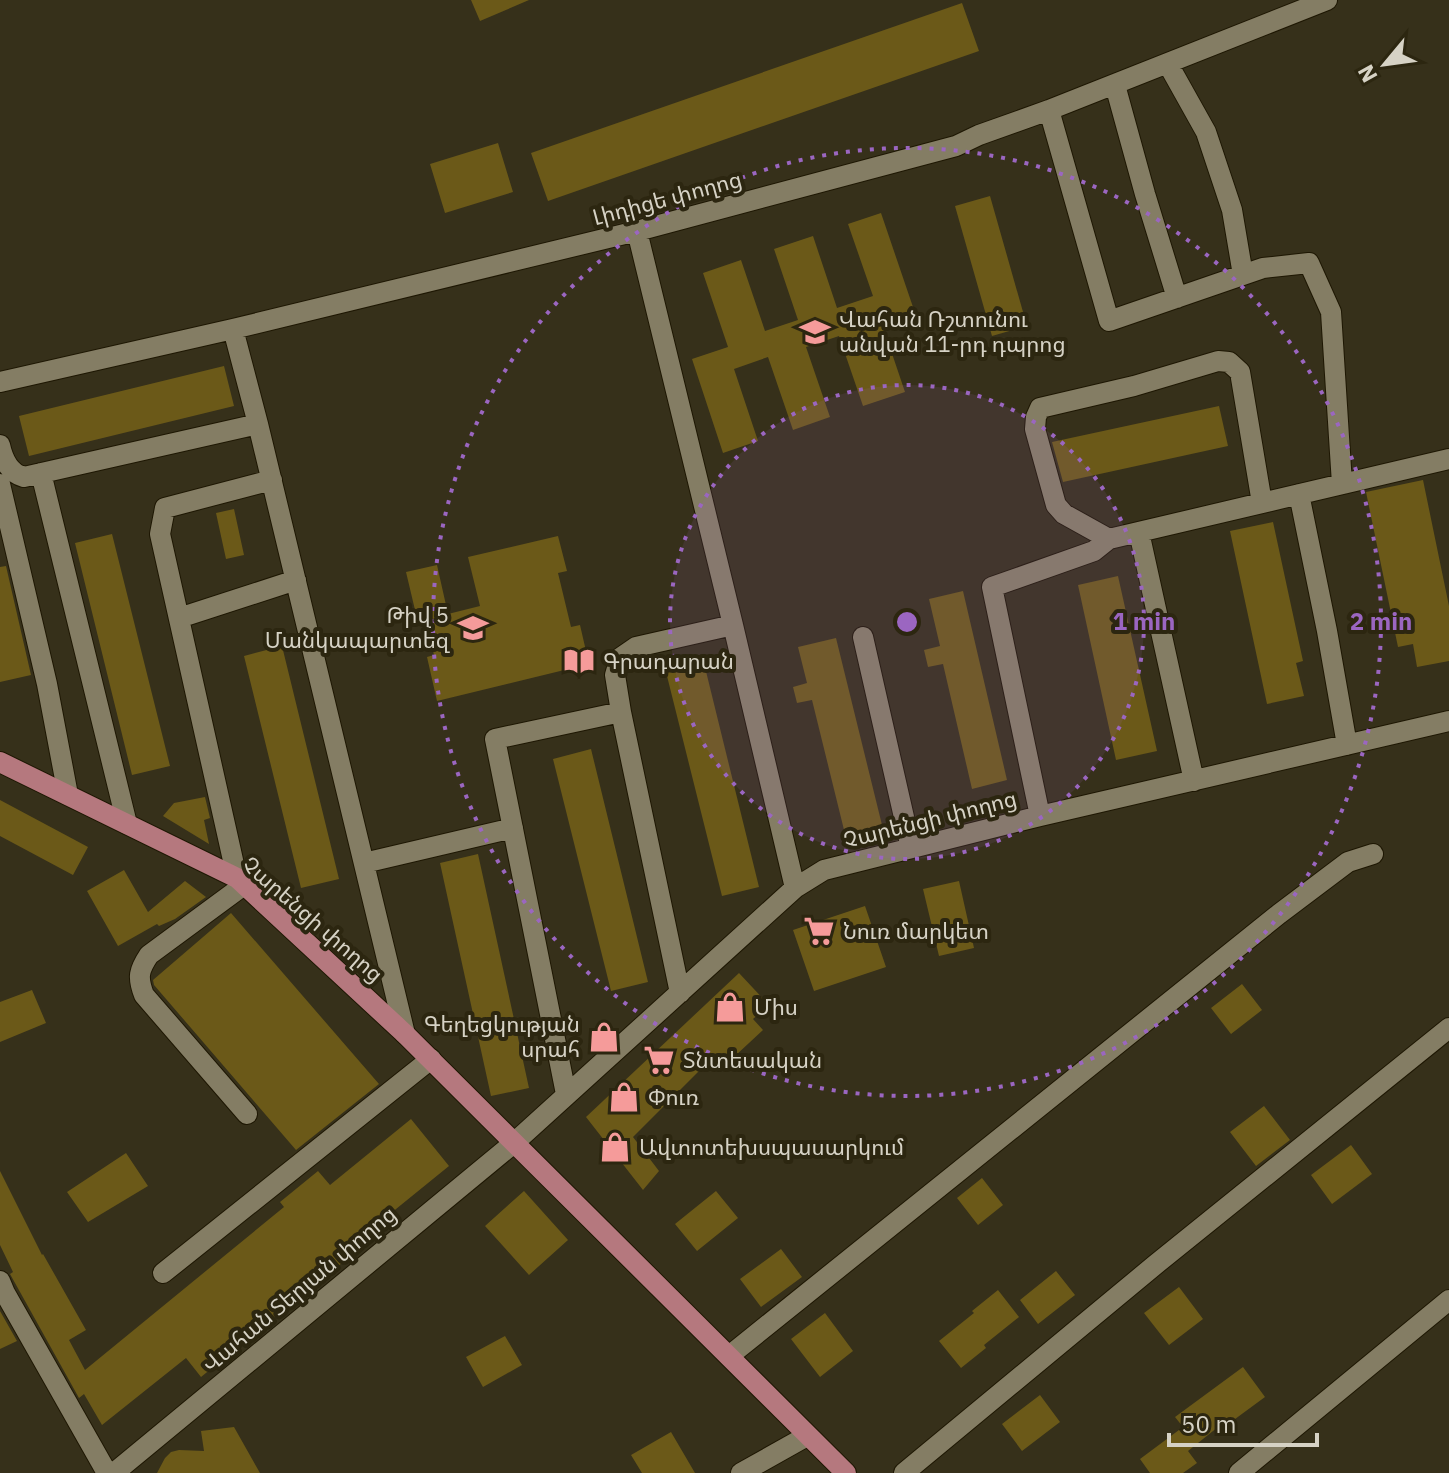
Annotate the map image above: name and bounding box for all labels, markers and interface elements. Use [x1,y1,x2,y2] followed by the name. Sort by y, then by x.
[1345,24,1425,104] north arrow
[1351,60,1384,88] text: N
[589,164,745,231] street label: Լիդիցե փողոց
[839,304,1066,358] place label: Վահան Ռշտունու անվան 11-րդ դպրոց
[798,315,832,349] school or university icon: Վահան Ռշտունու անվան 11-րդ դպրոց
[265,600,451,654] place label: Թիվ 5 Մանկապարտեզ
[1113,605,1175,637] text: 1 min
[1350,605,1412,637] text: 2 min
[893,608,921,636] centre of rings
[456,611,490,645] school or university icon: Թիվ 5 Մանկապարտեզ
[562,644,596,678] library icon: Գրադարան
[603,646,734,675] place label: Գրադարան
[840,783,1020,854] street label: Չարենցի փողոց
[237,849,390,988] street label: Չարենցի փողոց
[802,914,836,948] supermarket icon: Նուռ մարկետ
[843,916,989,945] place label: Նուռ մարկետ
[713,990,747,1024] shop icon: Միս
[754,992,798,1021] place label: Միս
[424,1009,580,1063] place label: Գեղեցկության սրահ
[587,1020,621,1054] shop icon: Գեղեցկության սրահ
[642,1043,676,1077] supermarket icon: Տնտեսական
[683,1045,822,1074] place label: Տնտեսական
[607,1080,641,1114] shop icon: Փուռ
[648,1082,700,1111] place label: Փուռ
[598,1130,632,1164] shop icon: Ավտոտեխսպասարկում
[639,1132,904,1161] place label: Ավտոտեխսպասարկում
[196,1199,402,1378] street label: Վահան Տերյան փողոց
[1169,1397,1317,1447] scale bar
[1181,1408,1236,1440] text: 50 m

